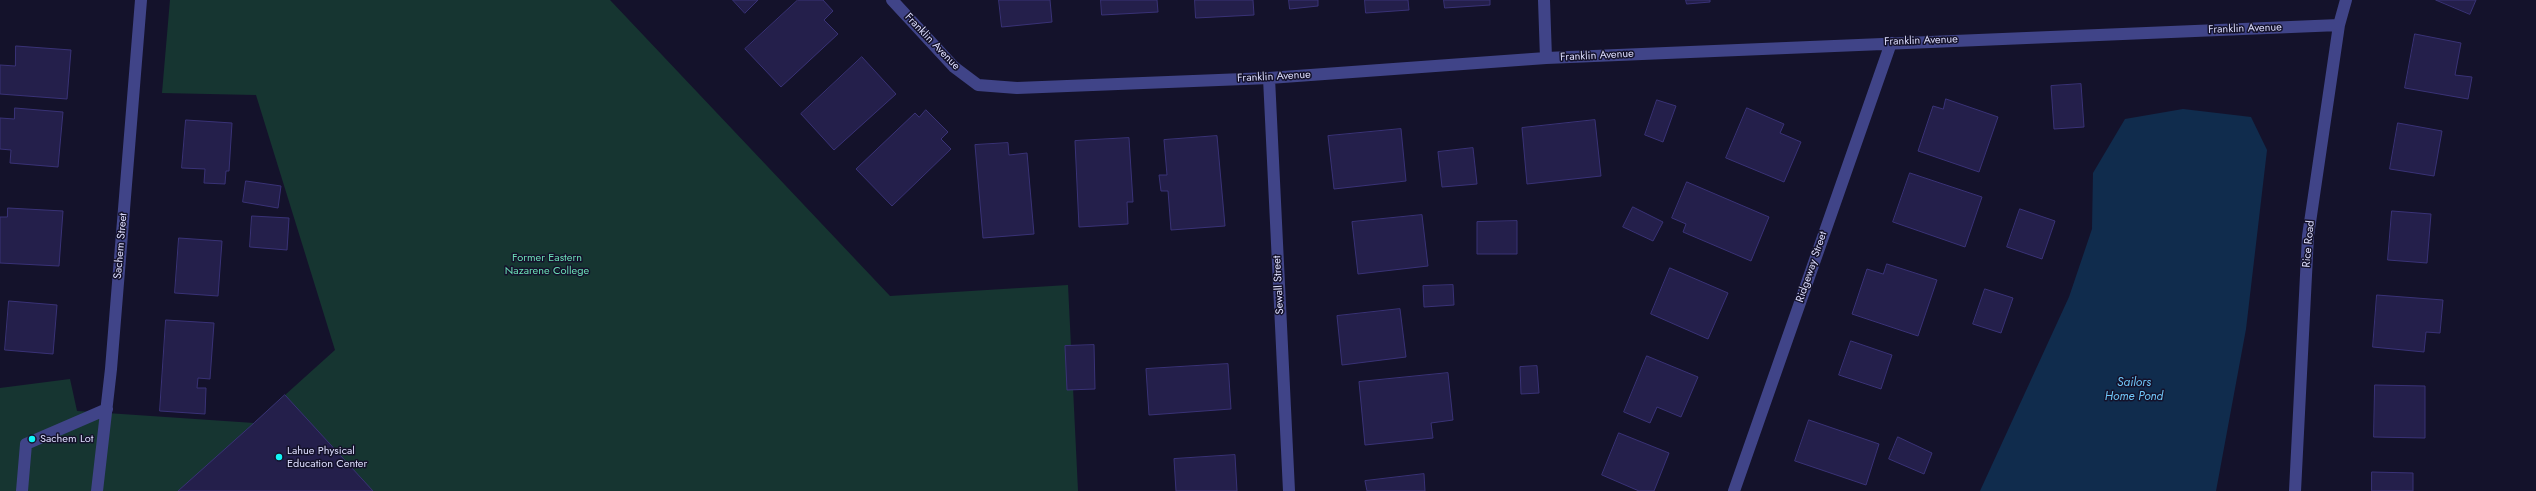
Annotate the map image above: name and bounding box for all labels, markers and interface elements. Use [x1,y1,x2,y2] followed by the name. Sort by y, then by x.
[902,11,962,73] street label: Franklin Avenue
[2208,21,2282,37] street label: Franklin Avenue
[1884,33,1958,49] street label: Franklin Avenue
[1560,47,1634,65] street label: Franklin Avenue
[1237,68,1311,86] street label: Franklin Avenue
[112,212,130,280] street label: Sachem Street
[2300,220,2318,268] street label: Rice Road
[1794,230,1830,304] street label: Ridgeway Street
[505,251,589,277] park label: Former Eastern Nazarene College
[1271,255,1287,315] street label: Sewall Street
[2105,376,2163,404] water label: Sailors Home Pond
[40,432,93,446] place label: Sachem Lot
[27,434,37,444] marker: Sachem Lot
[287,444,367,470] place label: Lahue Physical Education Center
[274,452,284,462] marker: Lahue Physical Education Center

